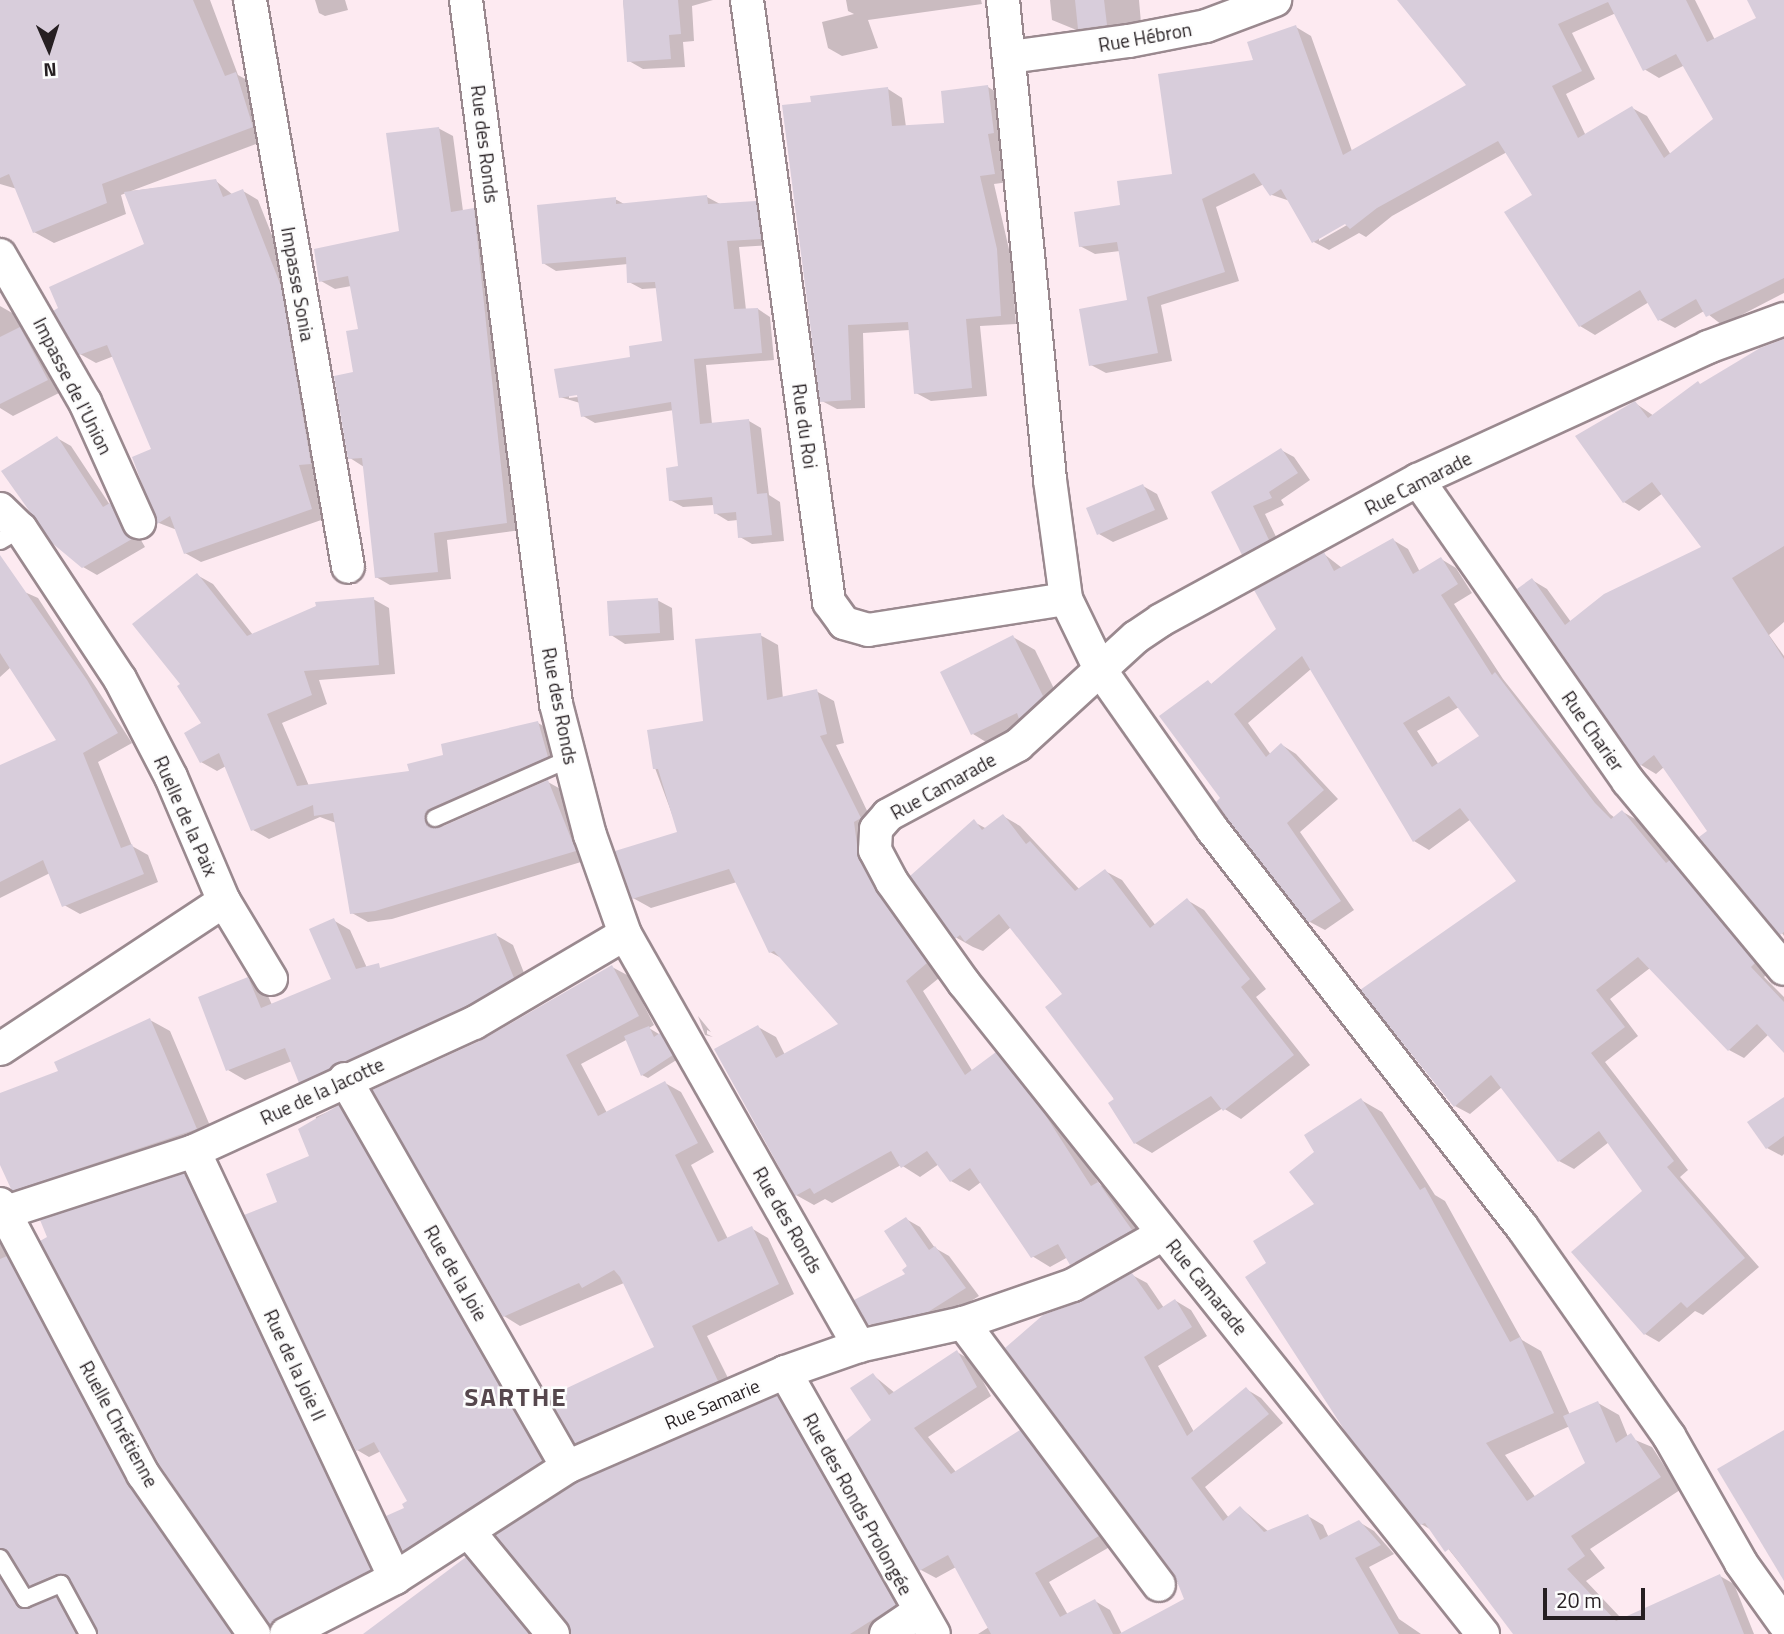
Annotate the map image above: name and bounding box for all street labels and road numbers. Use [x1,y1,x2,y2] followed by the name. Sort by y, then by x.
[1097,18,1193,56] street label: Rue Hébron
[466,84,504,204] street label: Rue des Ronds
[277,225,319,343] street label: Impasse Sonia
[29,314,117,458] street label: Impasse de l'Union
[788,382,822,470] street label: Rue du Roi
[1361,446,1475,520] street label: Rue Camarade
[537,646,583,766] street label: Rue des Ronds
[1557,687,1629,775] street label: Rue Charier
[887,748,999,824] street label: Rue Camarade
[149,752,223,880] street label: Ruelle de la Paix
[257,1052,387,1130] street label: Rue de la Jacotte
[748,1163,828,1277] street label: Rue des Ronds
[419,1221,493,1325] street label: Rue de la Joie
[1161,1235,1253,1339] street label: Rue Camarade
[259,1306,331,1424] street label: Rue de la Joie II
[75,1357,163,1491] street label: Ruelle Chrétienne
[661,1374,763,1434] street label: Rue Samarie
[799,1409,917,1599] street label: Rue des Ronds Prolongée

